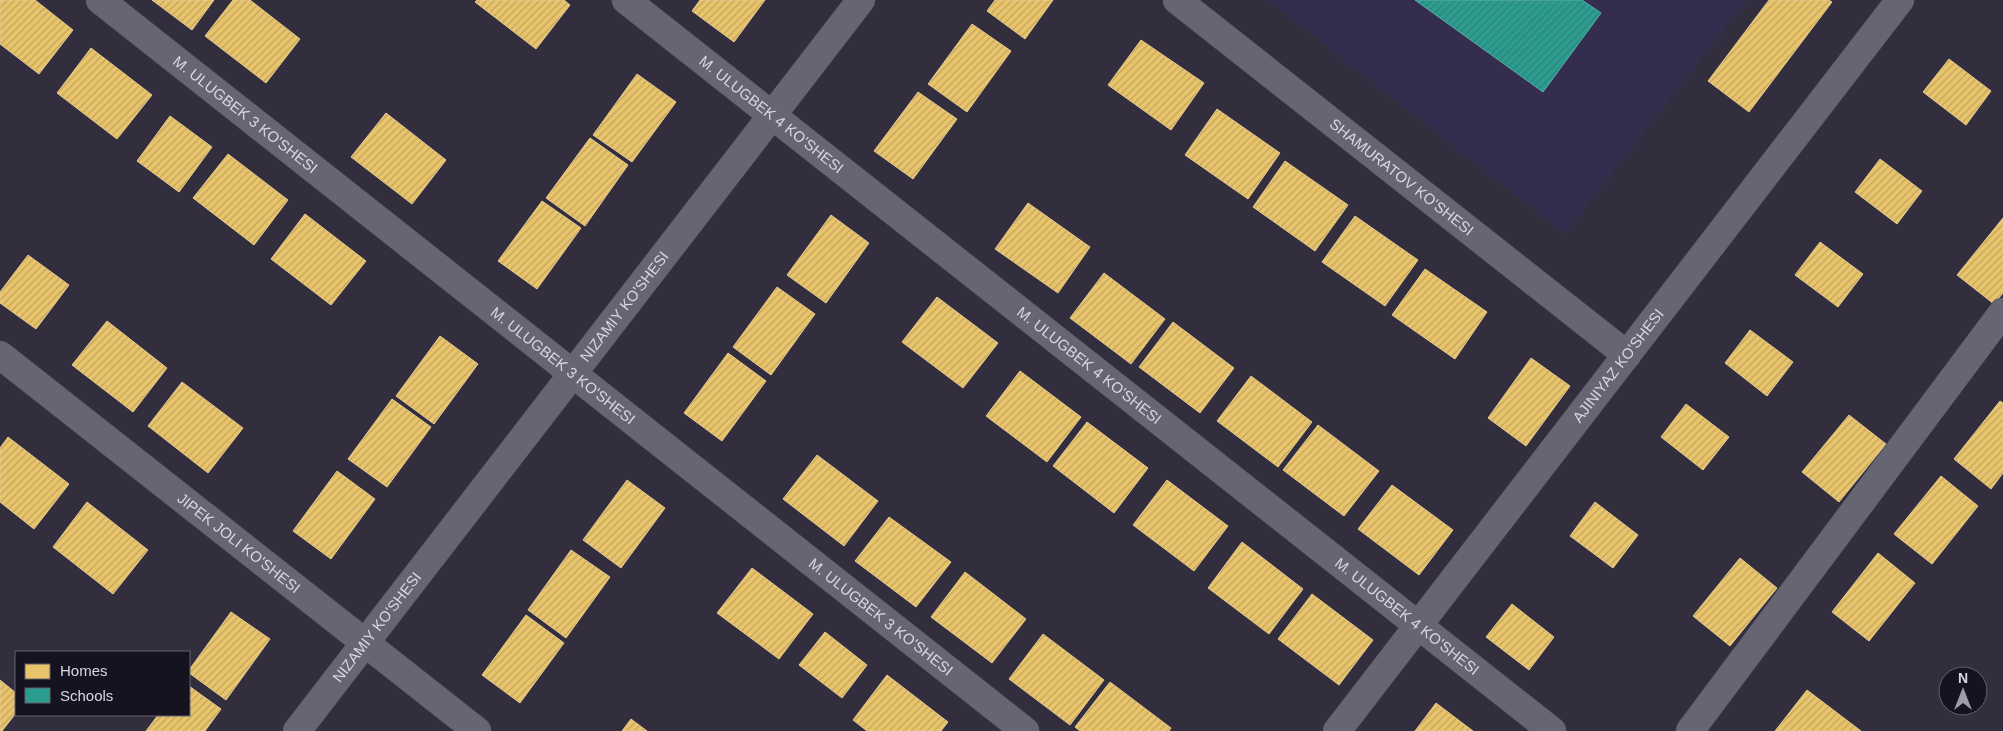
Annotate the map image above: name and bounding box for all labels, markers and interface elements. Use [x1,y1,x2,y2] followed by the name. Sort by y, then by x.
[170,52,321,176] street label: M. ULUGBEK 3 KO'SHESI
[696,52,847,176] street label: M. ULUGBEK 4 KO'SHESI
[1327,115,1477,239] street label: SHAMURATOV KO'SHESI
[576,248,672,365] street label: NIZAMIY KO'SHESI
[488,303,639,428] street label: M. ULUGBEK 3 KO'SHESI
[1014,303,1165,427] street label: M. ULUGBEK 4 KO'SHESI
[1569,305,1667,426] street label: AJINIYAZ KO'SHESI
[174,489,304,596] street label: JIPEK JOLI KO'SHESI
[806,554,956,679] street label: M. ULUGBEK 3 KO'SHESI
[1332,554,1483,678] street label: M. ULUGBEK 4 KO'SHESI
[329,569,424,685] street label: NIZAMIY KO'SHESI
[15,651,190,716] legend
[60,662,108,679] text: Homes
[1938,666,1988,716] north arrow
[1958,670,1968,686] text: N
[60,687,113,704] text: Schools

